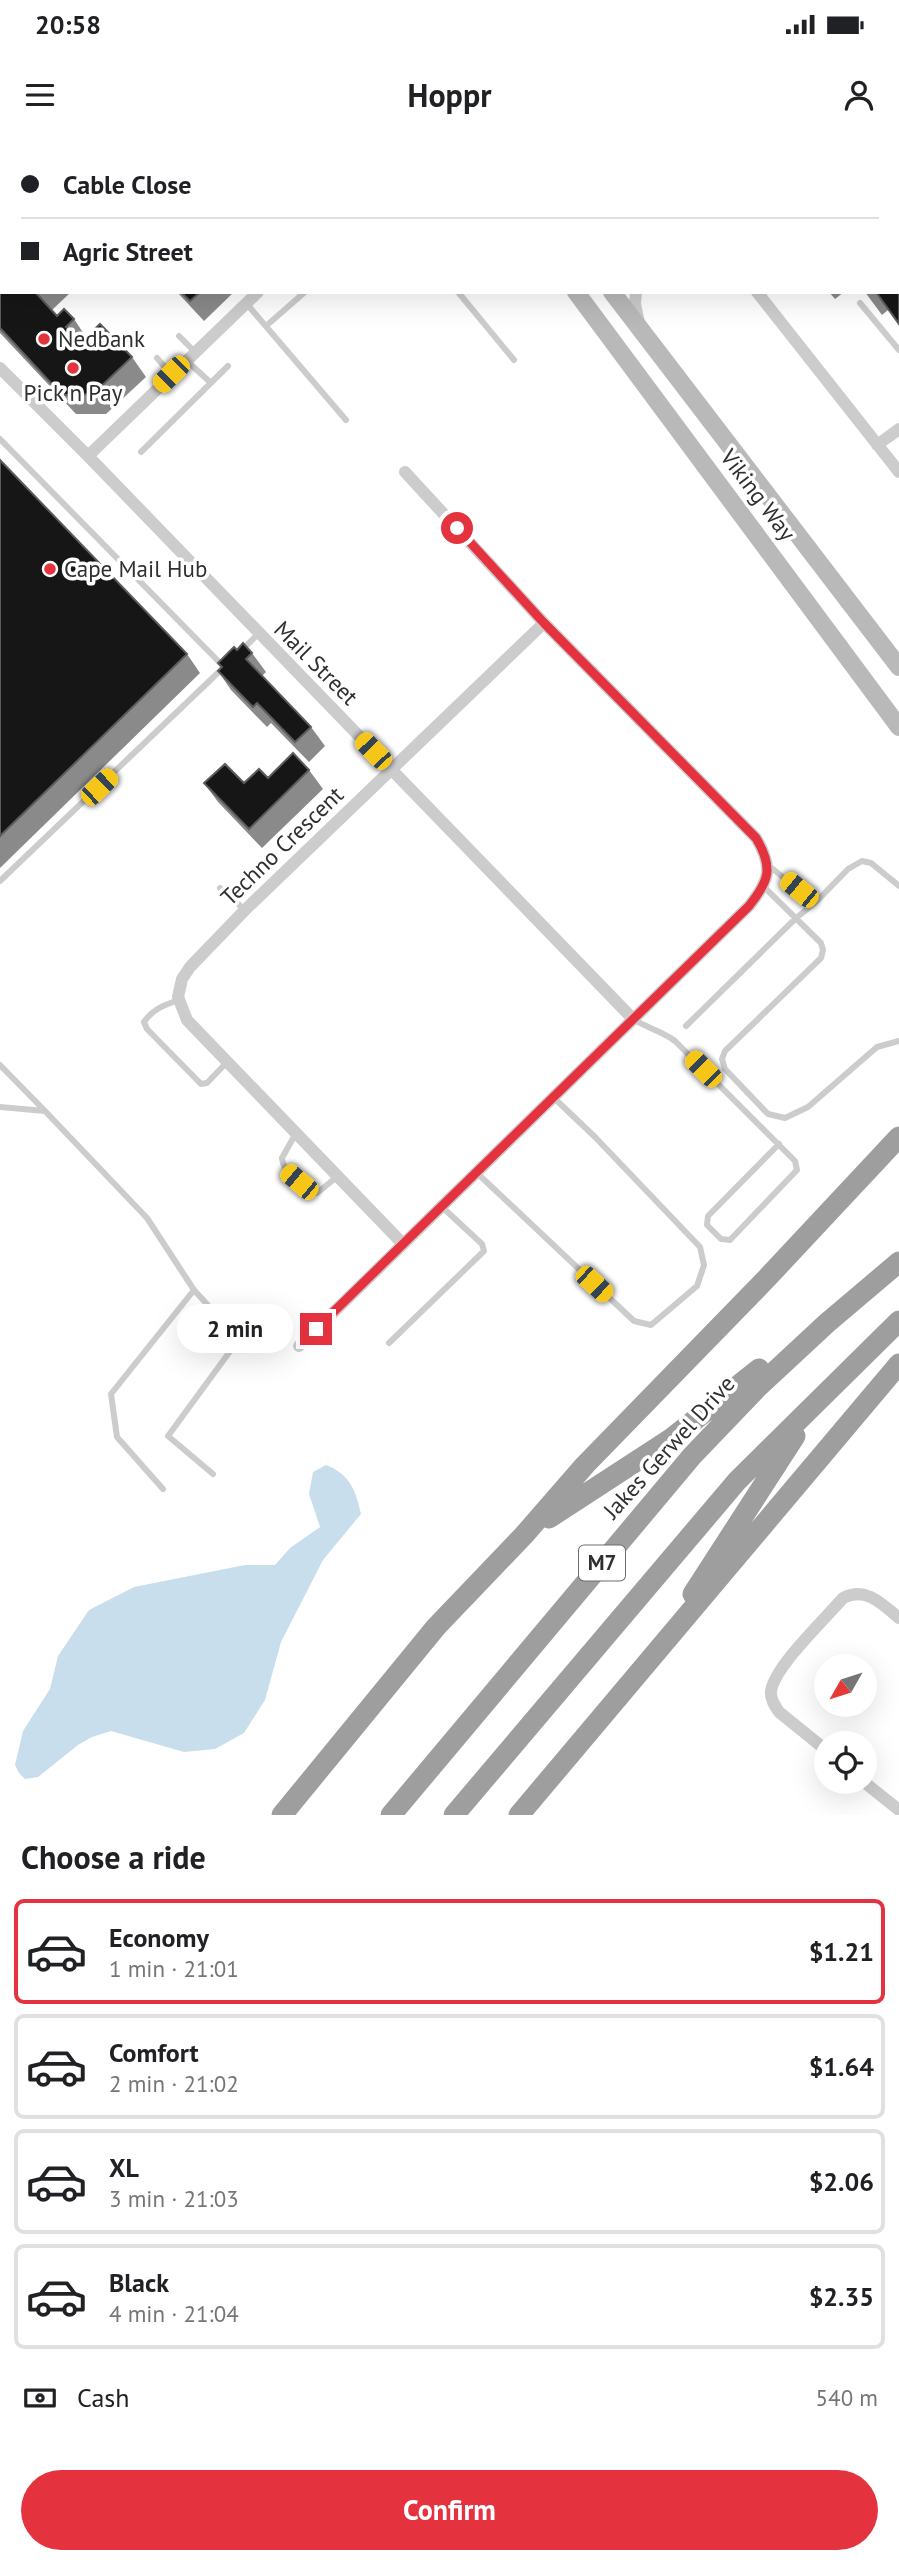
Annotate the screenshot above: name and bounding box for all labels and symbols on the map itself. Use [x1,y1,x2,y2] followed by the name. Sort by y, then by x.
[58,324,145,353] place label: Nedbank
[36,331,52,347] marker: Nedbank
[149,352,194,396] car
[65,360,81,376] marker: Pick n Pay
[24,378,123,407] place label: Pick n Pay
[714,442,802,546] street label: Viking Way
[441,512,473,544] route start
[64,554,207,583] place label: Cape Mail Hub
[42,561,58,577] marker: Cape Mail Hub
[268,614,365,711] street label: Mail Street
[351,729,396,773] car
[77,765,122,809] car
[214,780,349,911] street label: Techno Crescent
[777,869,822,911] car
[681,1047,726,1091] car
[277,1160,322,1204] car
[572,1262,617,1306] car
[176,1304,292,1354] callout: 2 min
[300,1313,332,1345] route end
[596,1369,741,1525] street label: Jakes Gerwel Drive
[579,1546,625,1580] road number: M7
[814,1654,877,1717] north arrow

